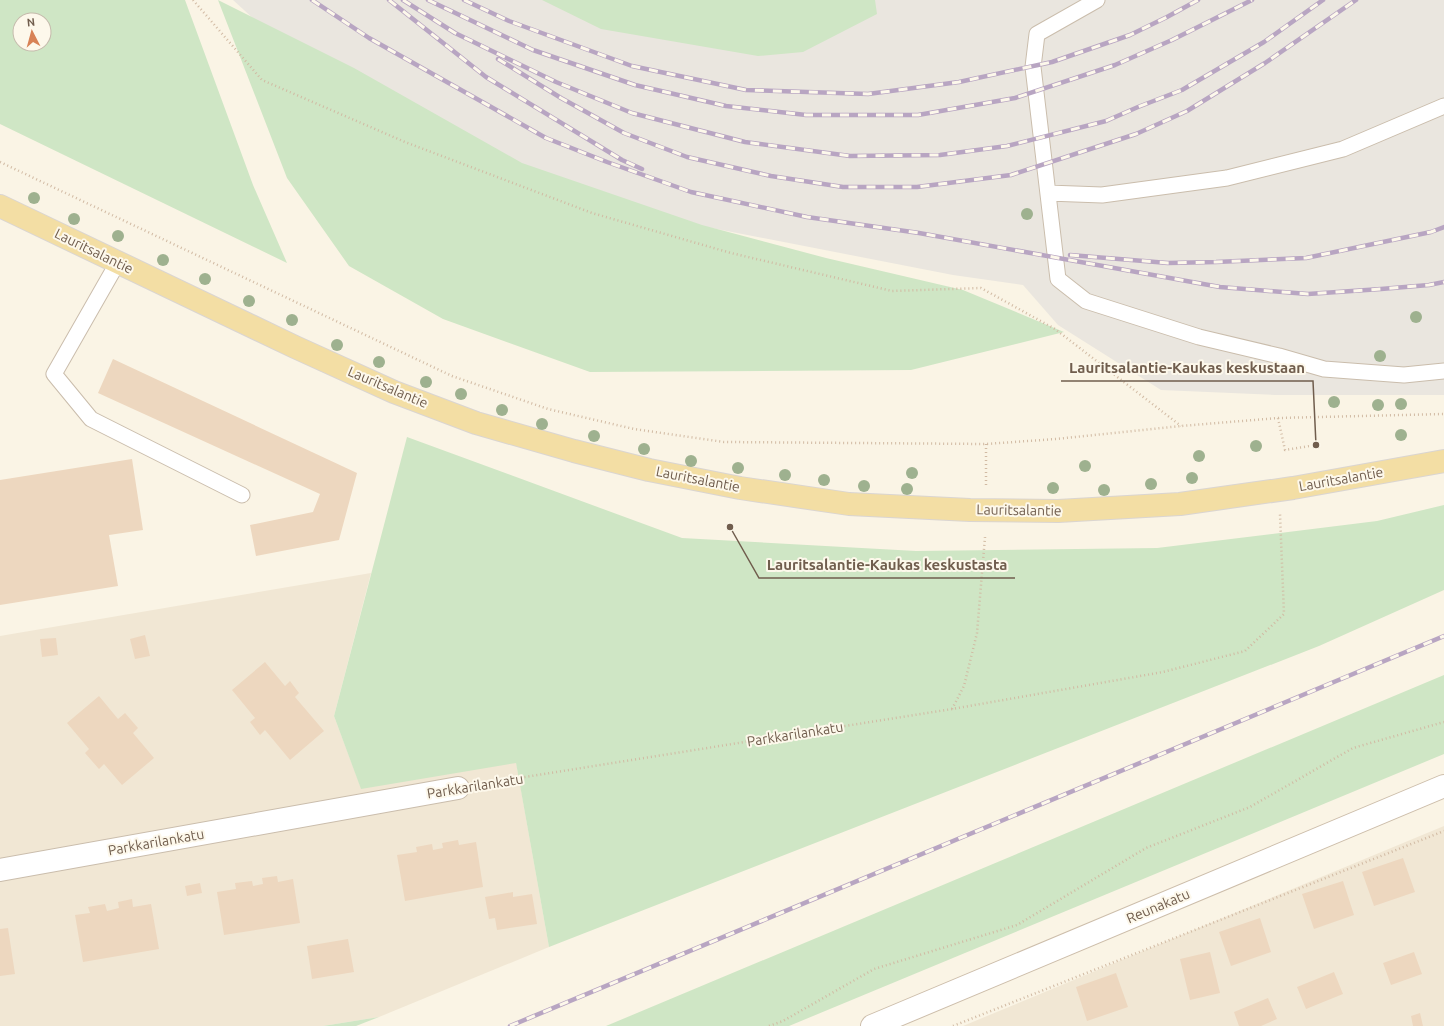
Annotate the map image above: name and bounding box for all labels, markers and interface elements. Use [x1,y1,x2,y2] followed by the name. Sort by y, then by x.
[12,12,52,52] north arrow
[26,16,36,28] text: N
[52,225,136,277] street label: Lauritsalantie
[1061,354,1313,381] callout: Lauritsalantie-Kaukas keskustaan
[1069,359,1305,376] text: Lauritsalantie-Kaukas keskustaan
[346,363,430,411] street label: Lauritsalantie
[655,463,741,495] street label: Lauritsalantie
[1298,464,1384,494] street label: Lauritsalantie
[976,501,1062,519] street label: Lauritsalantie
[759,551,1015,578] callout: Lauritsalantie-Kaukas keskustasta
[767,556,1007,573] text: Lauritsalantie-Kaukas keskustasta
[746,718,844,750] street label: Parkkarilankatu
[426,770,524,802] street label: Parkkarilankatu
[107,826,205,858] street label: Parkkarilankatu
[1124,885,1192,927] street label: Reunakatu

